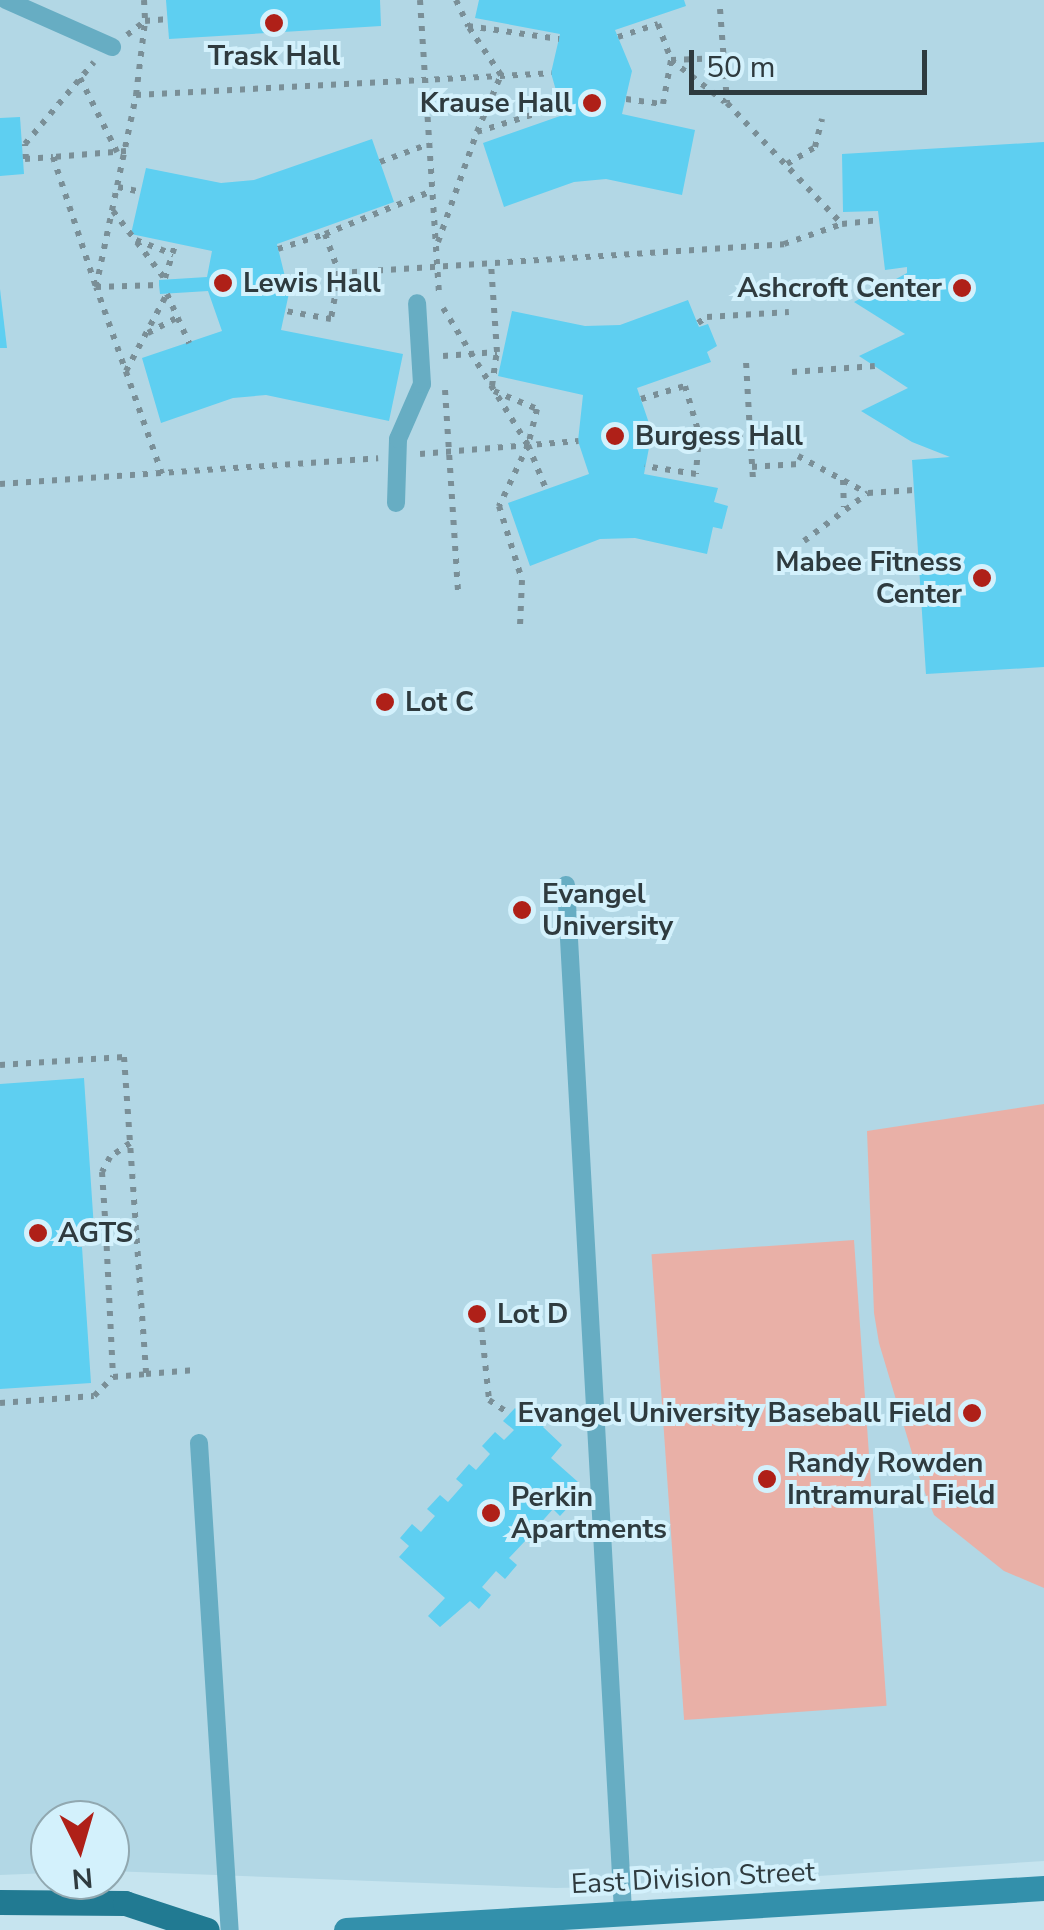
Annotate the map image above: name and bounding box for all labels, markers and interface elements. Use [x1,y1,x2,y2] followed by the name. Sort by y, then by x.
[263,12,285,34] marker: Trask Hall
[694,30,932,92] scale bar
[208,39,340,73] place label: Trask Hall
[706,47,775,88] text: 50 m
[420,86,572,120] place label: Krause Hall
[581,92,603,114] marker: Krause Hall
[243,266,381,300] place label: Lewis Hall
[737,271,942,305] place label: Ashcroft Center
[212,272,234,294] marker: Lewis Hall
[951,277,973,299] marker: Ashcroft Center
[635,419,803,453] place label: Burgess Hall
[604,425,626,447] marker: Burgess Hall
[775,545,962,611] place label: Mabee Fitness Center
[971,567,993,589] marker: Mabee Fitness Center
[405,685,474,719] place label: Lot C
[374,691,396,713] marker: Lot C
[542,877,673,943] place label: Evangel University
[511,899,533,921] marker: Evangel University
[58,1216,133,1250] place label: AGTS
[27,1222,49,1244] marker: AGTS
[497,1297,568,1331] place label: Lot D
[466,1303,488,1325] marker: Lot D
[517,1396,952,1430] place label: Evangel University Baseball Field
[961,1402,983,1424] marker: Evangel University Baseball Field
[787,1446,995,1512] place label: Randy Rowden Intramural Field
[756,1468,778,1490] marker: Randy Rowden Intramural Field
[511,1480,667,1546] place label: Perkin Apartments
[480,1502,502,1524] marker: Perkin Apartments
[30,1800,130,1900] north arrow
[570,1855,816,1901] street label: East Division Street
[70,1858,95,1898] text: N

